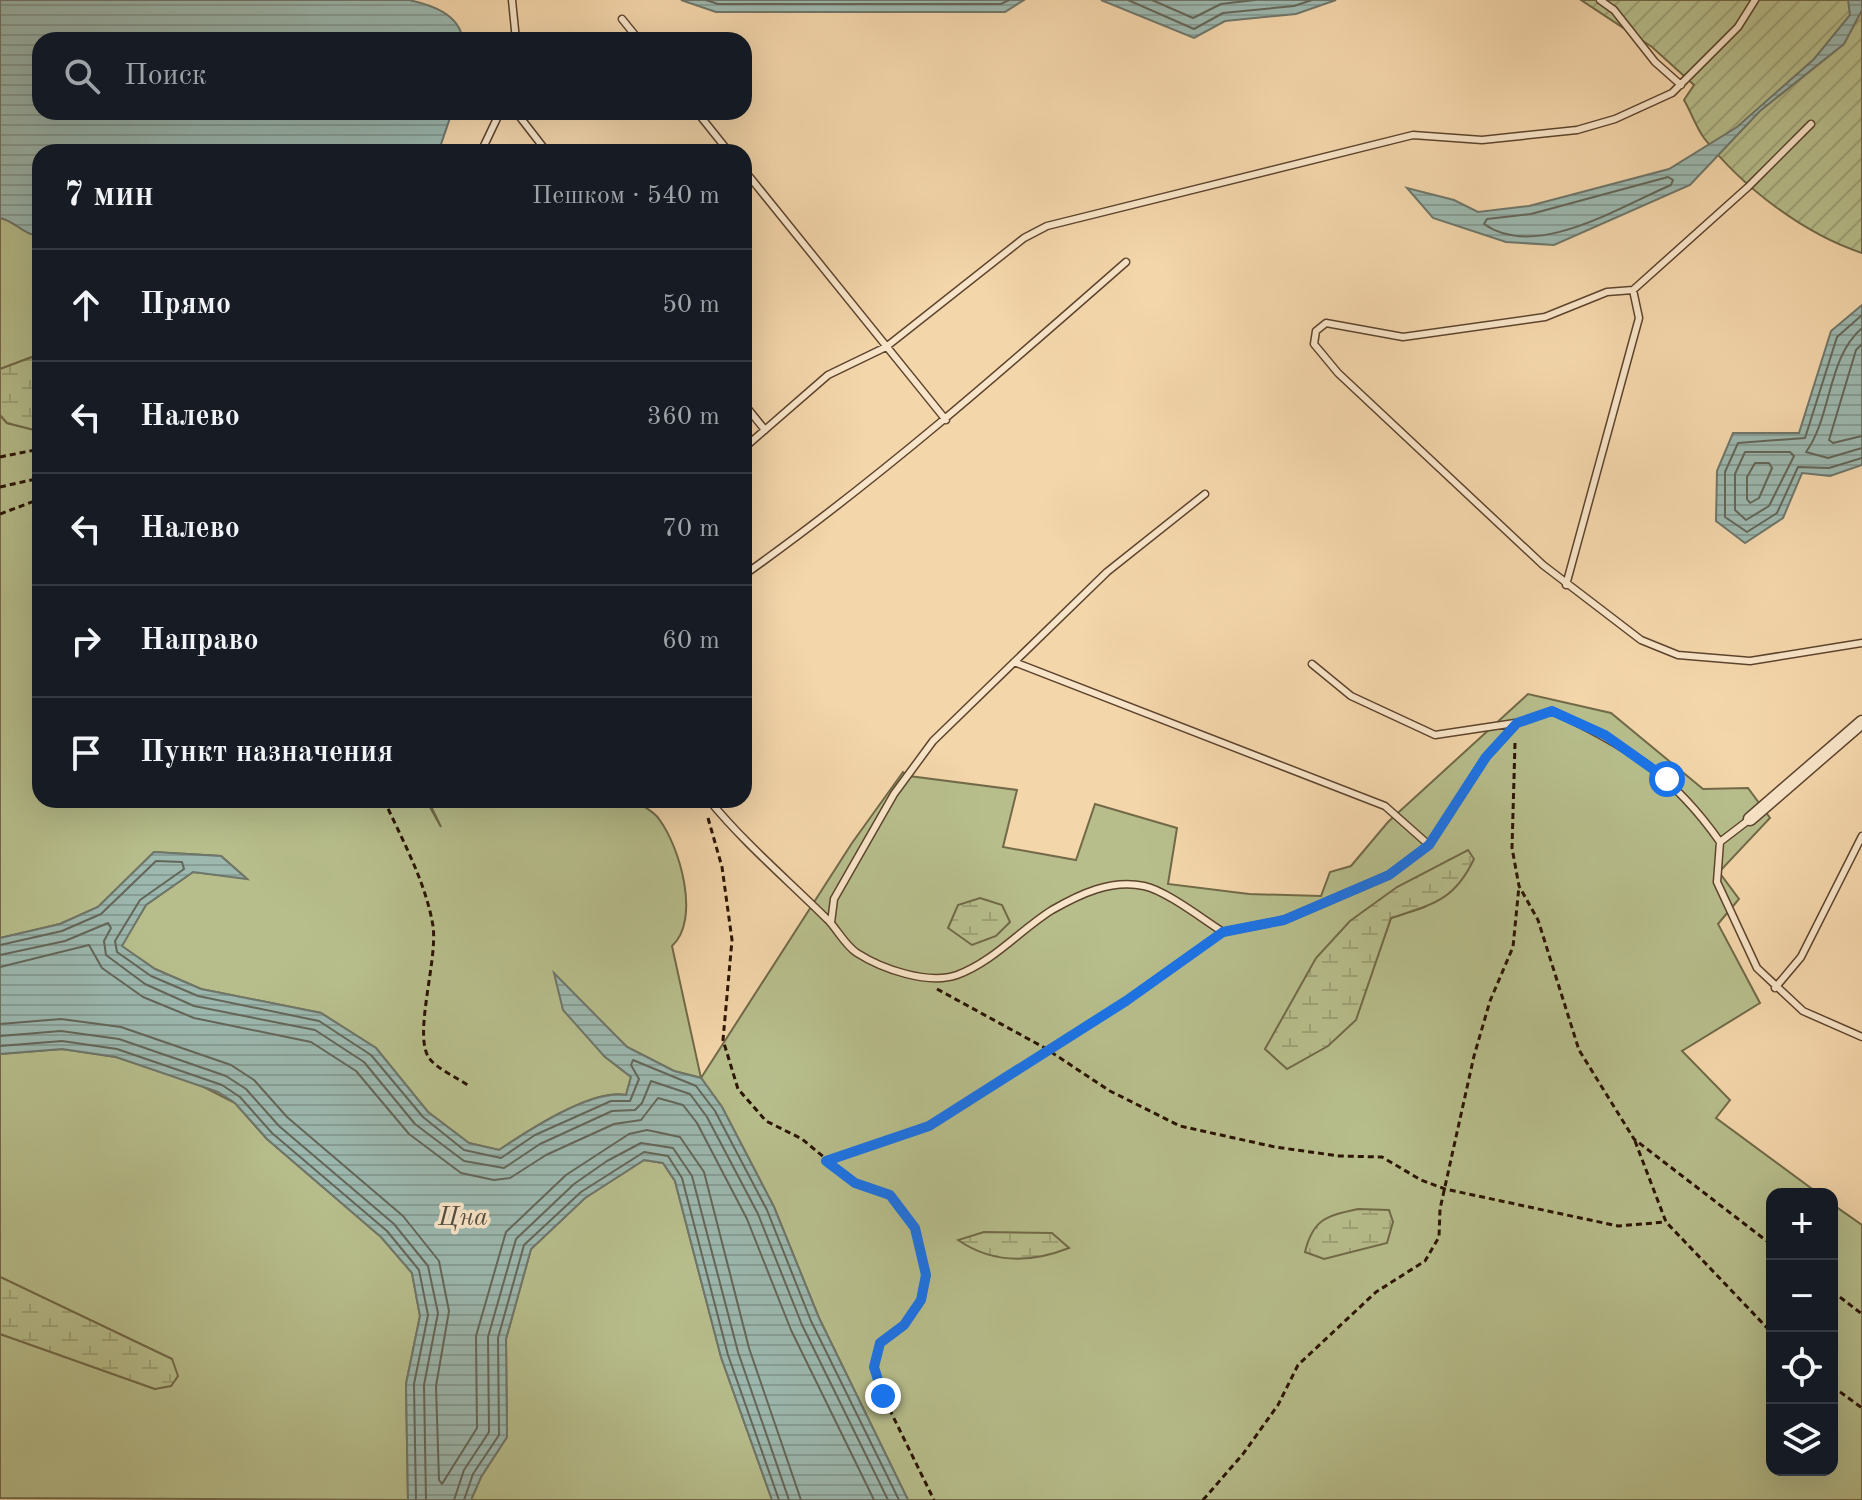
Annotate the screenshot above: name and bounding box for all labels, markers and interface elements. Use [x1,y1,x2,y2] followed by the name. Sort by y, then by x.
[32,32,752,120] search box
[60,54,104,98] icon: search
[124,61,207,91] text: Поиск
[64,179,154,213] text: 7 мин
[532,183,720,209] text: Пешком · 540 m
[64,283,108,327] icon: ahead
[140,290,231,320] text: Прямо
[662,292,720,318] text: 50 m
[64,395,108,439] icon: left
[140,402,240,432] text: Налево
[647,404,720,430] text: 360 m
[64,507,108,551] icon: left
[140,514,240,544] text: Налево
[662,516,720,542] text: 70 m
[64,619,108,663] icon: right
[140,626,259,656] text: Направо
[662,628,720,654] text: 60 m
[64,731,108,775] icon: arrive
[140,738,393,768] text: Пункт назначения
[1649,761,1685,797] route start
[1766,1188,1838,1476] map controls
[1766,1188,1838,1260] button: +
[437,1205,488,1231] water label: Цна
[1766,1260,1838,1332] button: −
[1766,1332,1838,1404] button: locate
[865,1378,901,1414] route end
[1766,1404,1838,1476] button: layers

